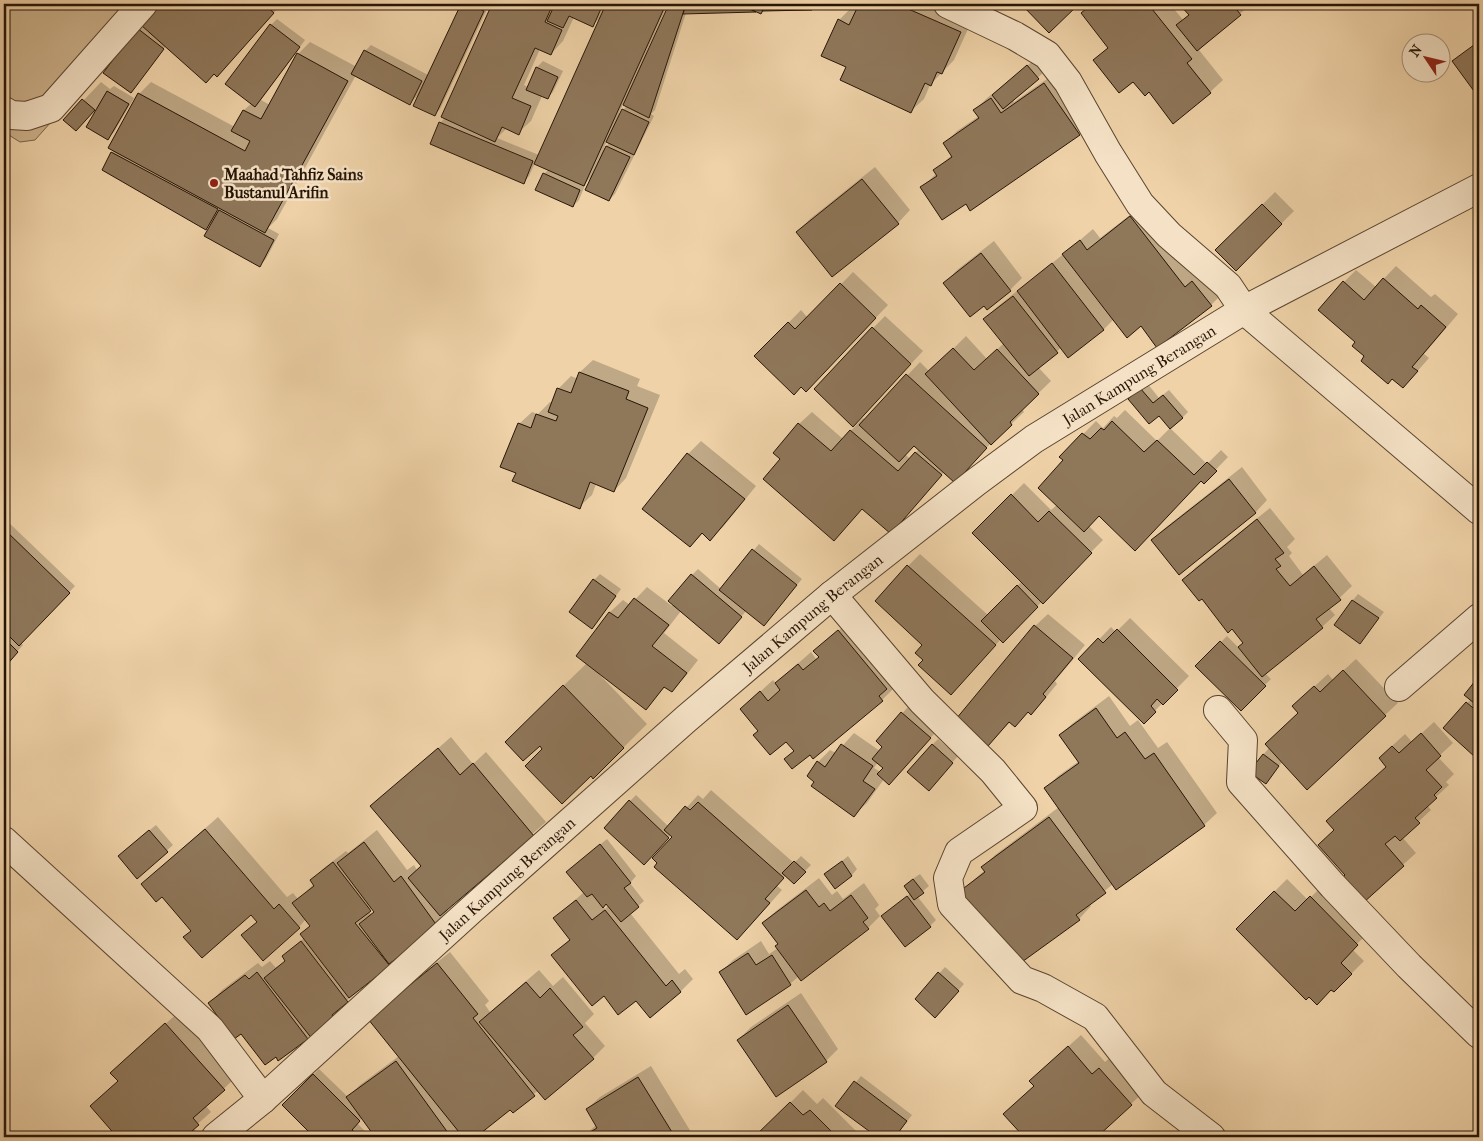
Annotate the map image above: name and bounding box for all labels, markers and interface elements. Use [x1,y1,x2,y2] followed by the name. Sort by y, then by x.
[1400,32,1450,82] north arrow
[1406,41,1426,60] text: N
[223,165,363,202] place label: Maahad Tahfiz Sains Bustanul Arifin
[208,177,220,189] marker: Maahad Tahfiz Sains Bustanul Arifin
[1057,320,1220,430] street label: Jalan Kampung Berangan
[737,549,887,678] street label: Jalan Kampung Berangan
[433,812,579,946] street label: Jalan Kampung Berangan

